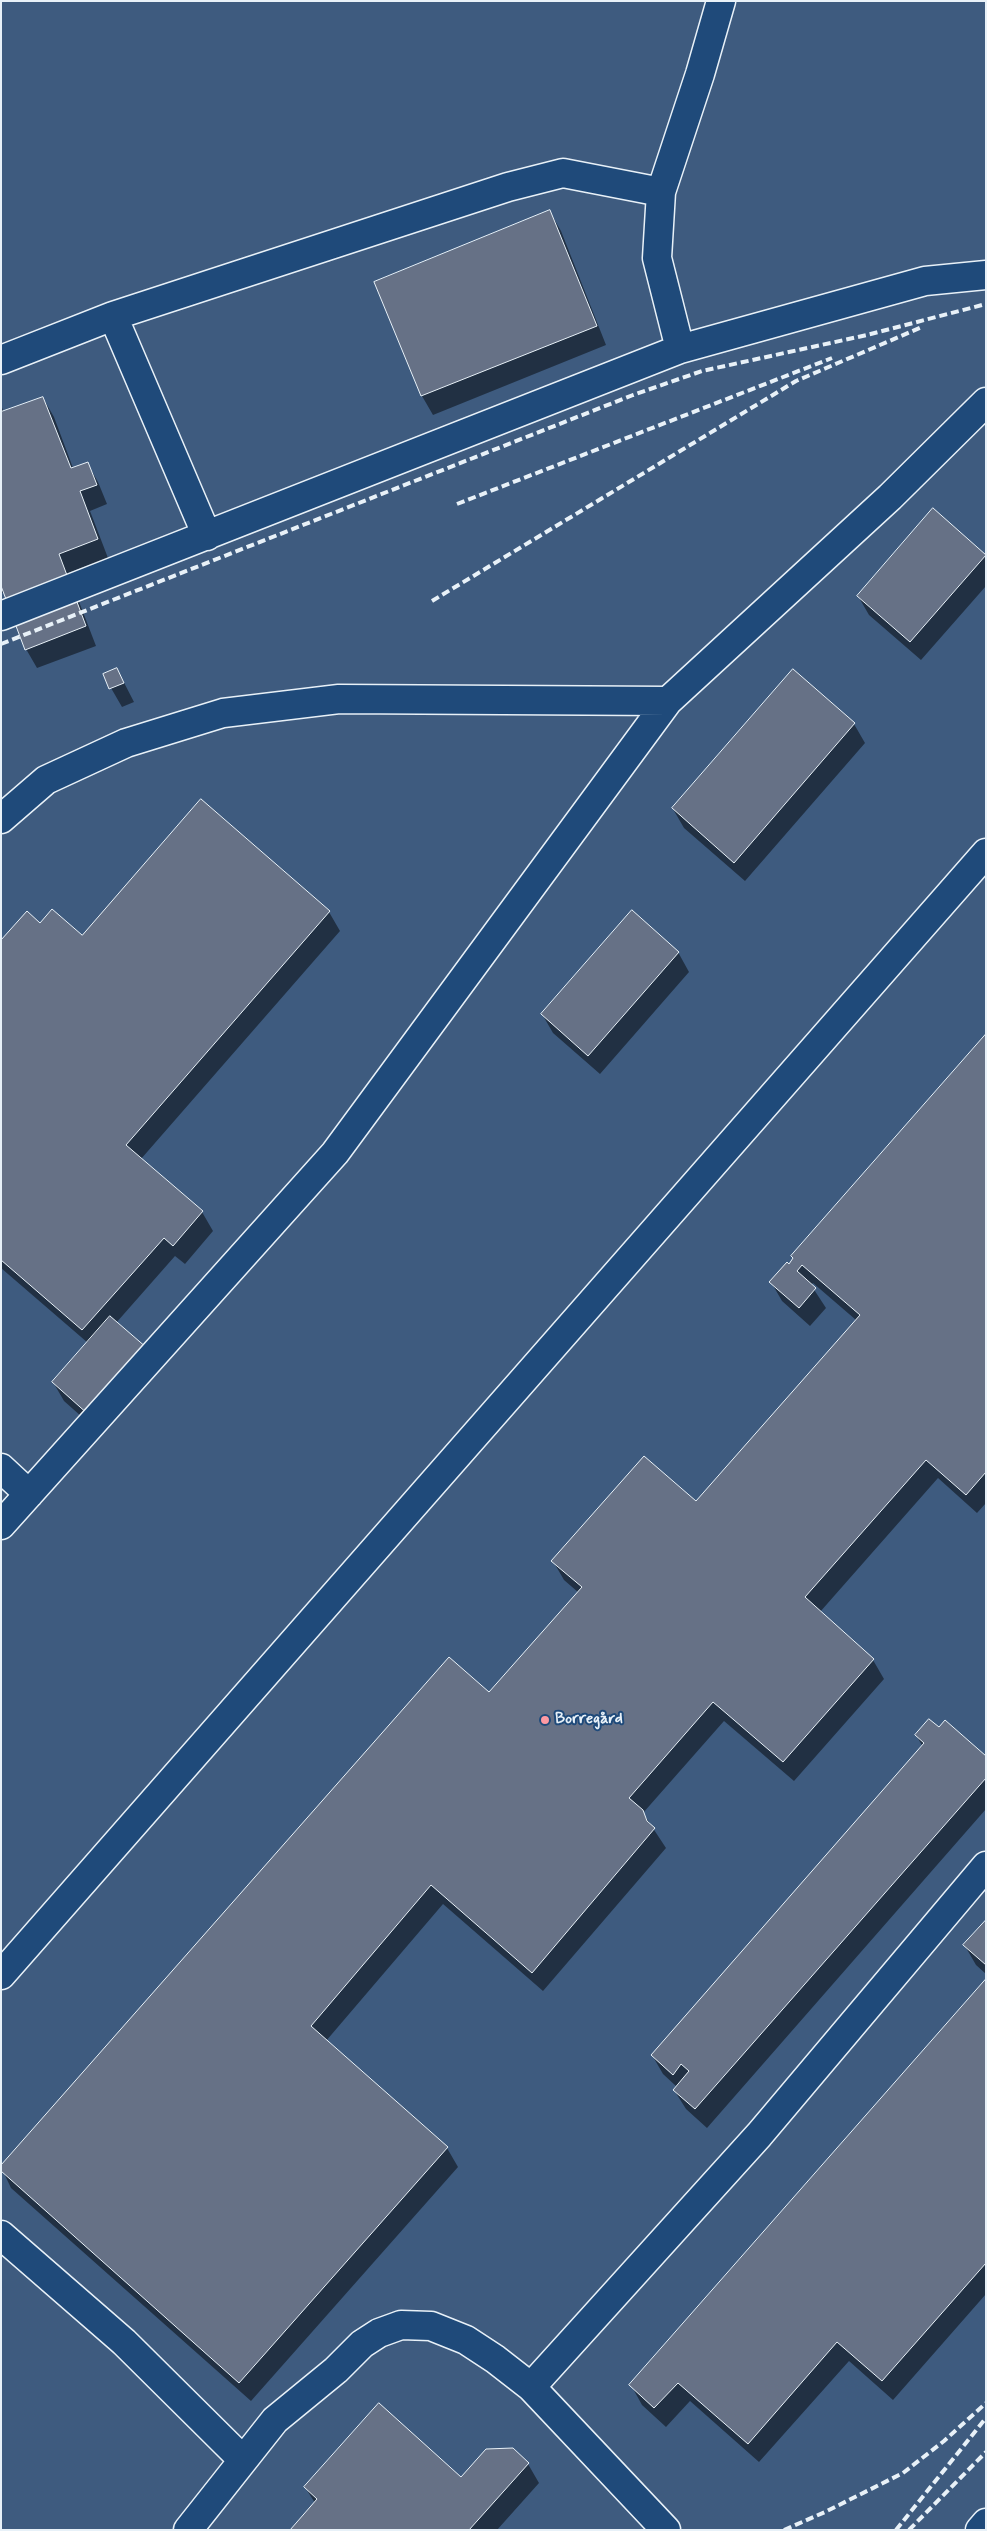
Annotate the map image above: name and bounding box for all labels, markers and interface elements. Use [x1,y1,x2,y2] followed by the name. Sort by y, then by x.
[555,1710,623,1730] place label: Borregård
[539,1714,551,1726] marker: Borregård

